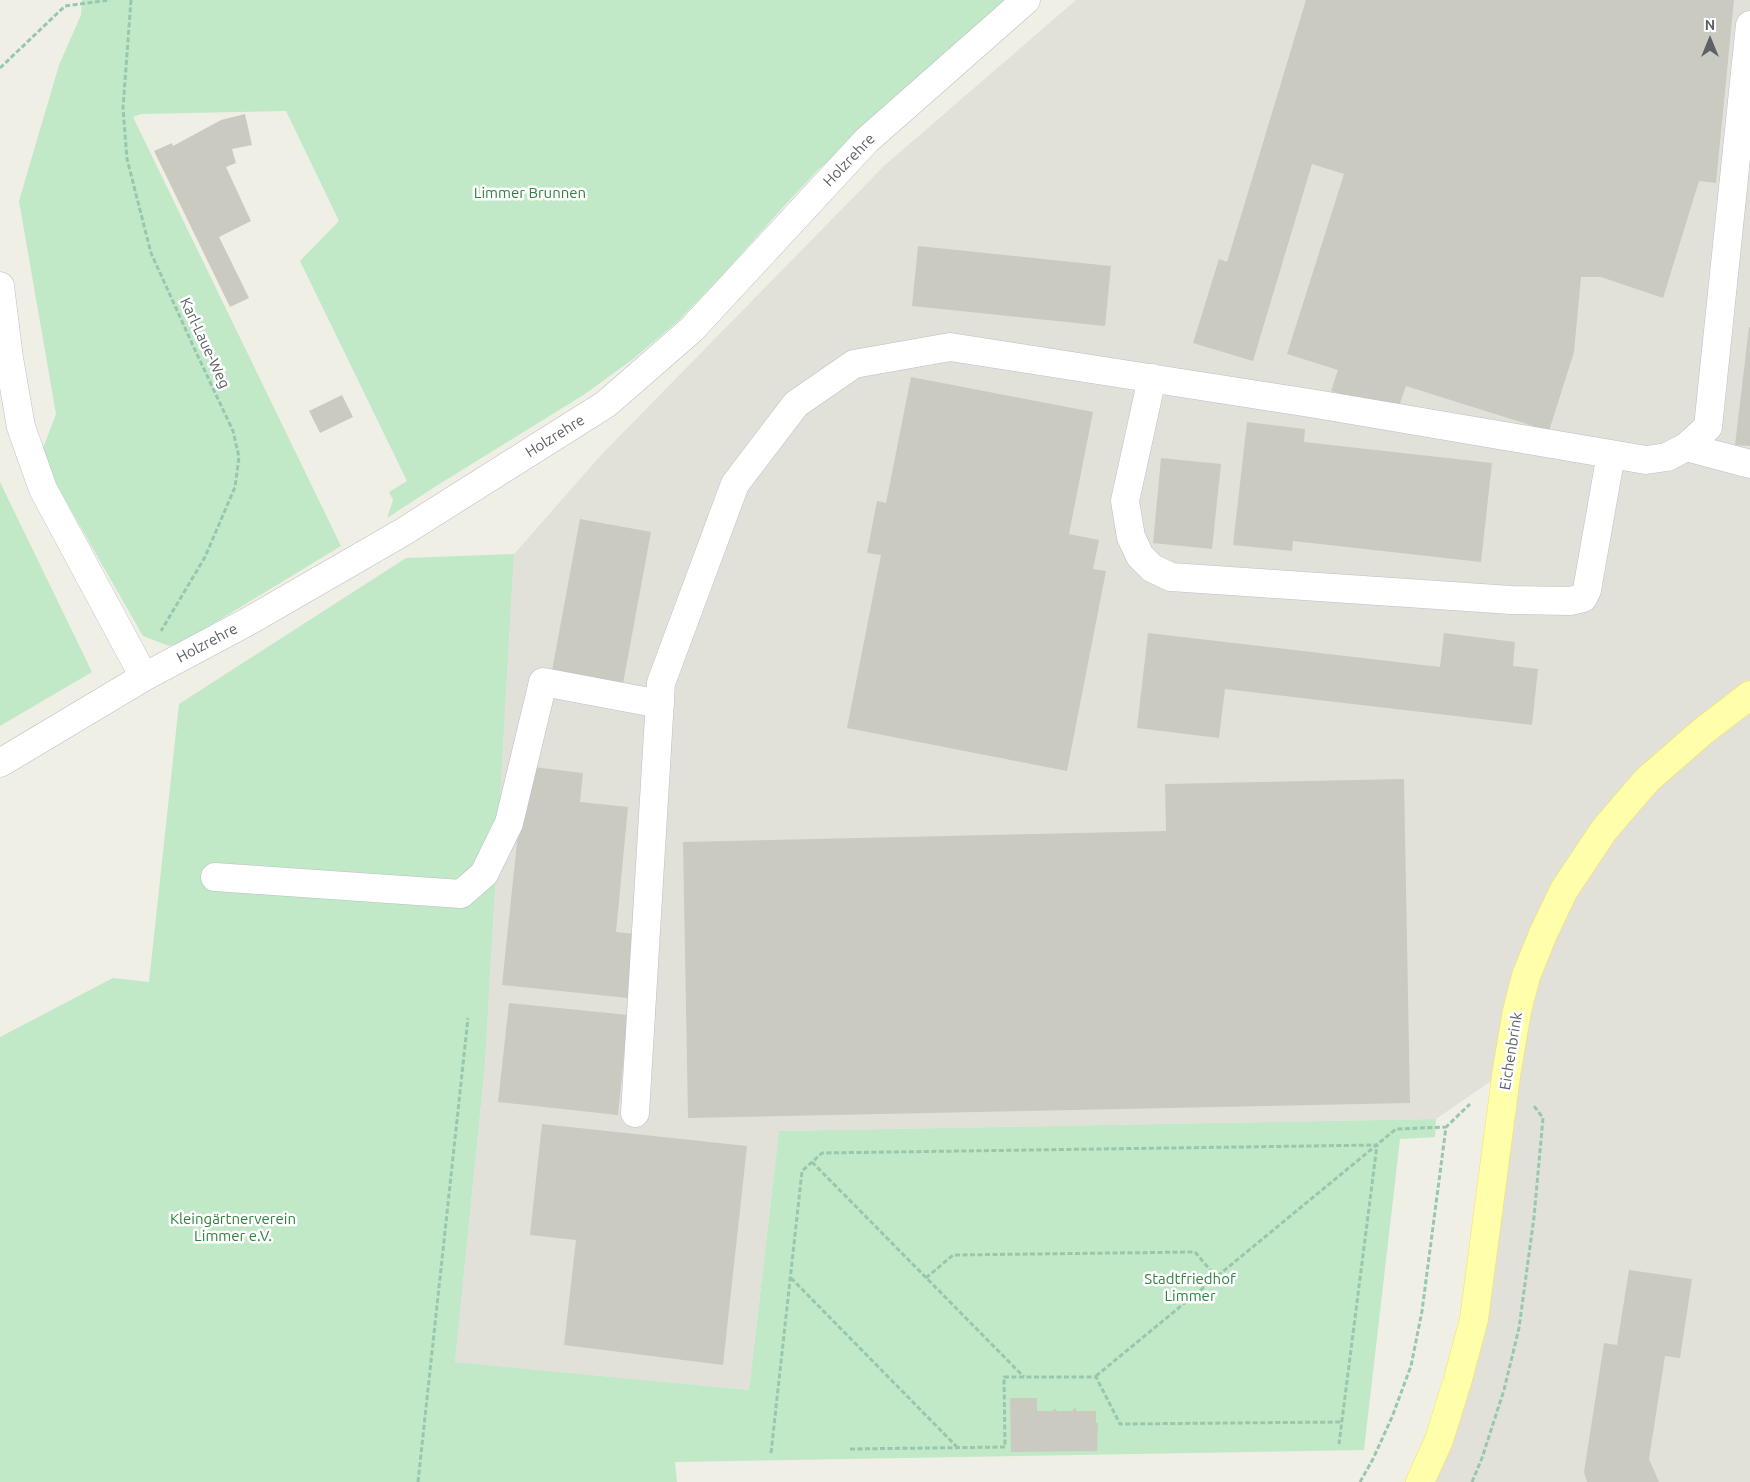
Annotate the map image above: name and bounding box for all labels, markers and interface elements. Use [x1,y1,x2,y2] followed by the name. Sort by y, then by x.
[1685,15,1735,65] north arrow
[1705,17,1715,33] text: N
[819,130,879,190] street label: Holzrehre
[474,184,586,202] park label: Limmer Brunnen
[176,295,234,391] street label: Karl-Laue-Weg
[522,411,588,461] street label: Holzrehre
[173,619,241,667] street label: Holzrehre
[1496,1011,1526,1091] street label: Eichenbrink
[170,1210,296,1245] park label: Kleingärtnerverein Limmer e.V.
[1144,1270,1236,1305] park label: Stadtfriedhof Limmer

